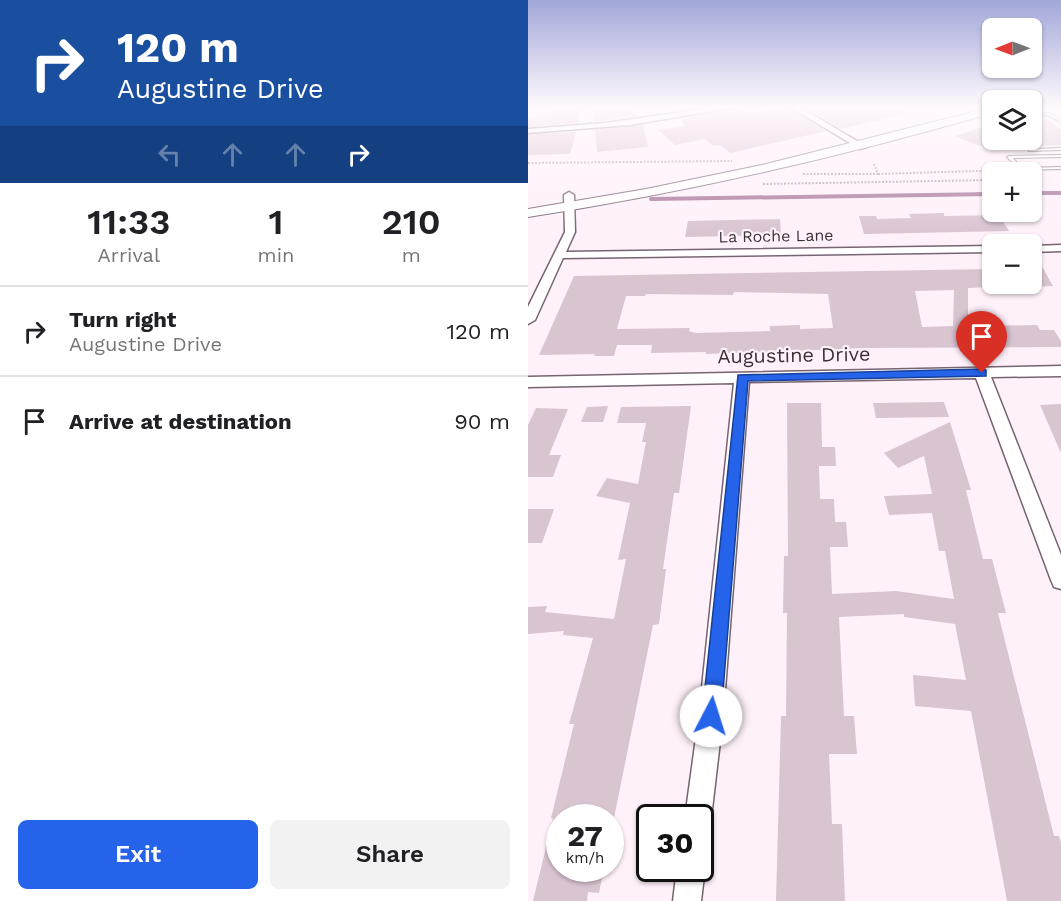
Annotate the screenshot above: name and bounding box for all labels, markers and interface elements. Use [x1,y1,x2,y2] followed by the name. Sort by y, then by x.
[982,18,1042,78] north arrow
[982,18,1042,294] map controls
[117,23,239,72] text: 120 m
[18,24,96,102] icon: right
[117,73,324,105] text: Augustine Drive
[982,90,1042,150] button: layers
[153,138,186,171] icon: left
[216,138,249,171] icon: ahead
[279,138,312,171] icon: ahead
[342,138,375,171] icon: right
[982,162,1042,222] button: +
[87,201,170,243] text: 11:33
[269,201,283,243] text: 1
[382,201,441,243] text: 210
[718,225,834,247] street label: La Roche Lane
[982,234,1042,294] button: −
[98,243,160,267] text: Arrival
[258,243,294,267] text: min
[402,243,421,267] text: m
[69,307,176,332] text: Turn right
[956,311,1007,373] pin
[18,315,51,348] icon: right
[446,319,510,344] text: 120 m
[965,320,998,353] icon: arrive
[69,332,222,356] text: Augustine Drive
[717,342,871,368] street label: Augustine Drive
[18,405,51,438] icon: arrive
[69,409,292,434] text: Arrive at destination
[454,409,510,434] text: 90 m
[679,684,743,748] position arrow
[636,804,714,882] speed limit sign: 30
[567,818,603,853] text: 27
[18,820,258,889] button: Exit
[270,820,510,889] button: Share
[566,849,604,867] text: km/h

